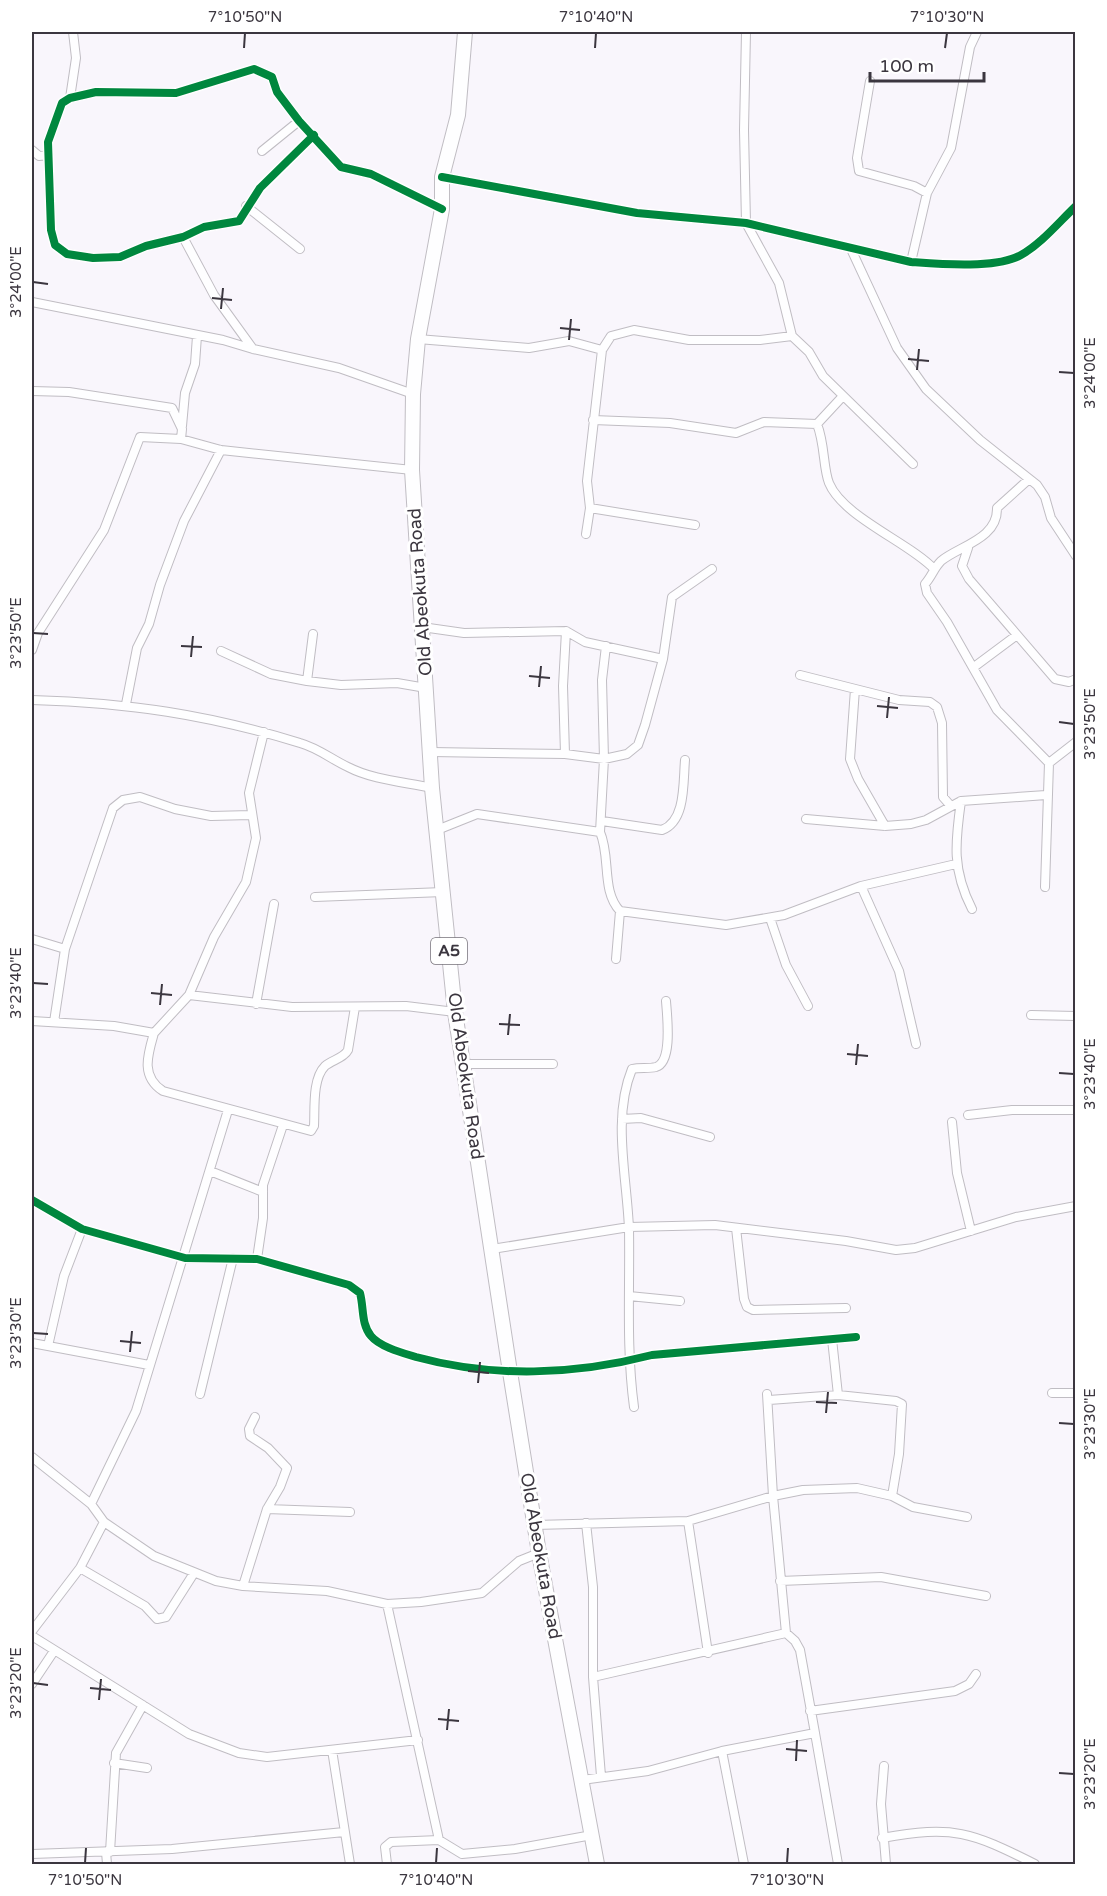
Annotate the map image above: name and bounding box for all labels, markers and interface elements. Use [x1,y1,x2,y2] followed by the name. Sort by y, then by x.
[208,8,282,26] text: 7°10'50"N
[559,8,633,26] text: 7°10'40"N
[910,8,984,26] text: 7°10'30"N
[870,45,984,83] scale bar
[879,55,934,77] text: 100 m
[7,246,25,318] text: 3°24'00"E
[1081,337,1099,409] text: 3°24'00"E
[403,507,437,677] street label: Old Abeokuta Road
[7,597,25,669] text: 3°23'50"E
[1081,688,1099,760] text: 3°23'50"E
[431,938,467,964] road number: A5
[7,947,25,1019] text: 3°23'40"E
[443,991,489,1161] street label: Old Abeokuta Road
[1081,1038,1099,1110] text: 3°23'40"E
[7,1297,25,1369] text: 3°23'30"E
[1081,1388,1099,1460] text: 3°23'30"E
[516,1471,566,1641] street label: Old Abeokuta Road
[7,1647,25,1719] text: 3°23'20"E
[1081,1738,1099,1810] text: 3°23'20"E
[48,1871,122,1889] text: 7°10'50"N
[399,1871,473,1889] text: 7°10'40"N
[750,1871,824,1889] text: 7°10'30"N

